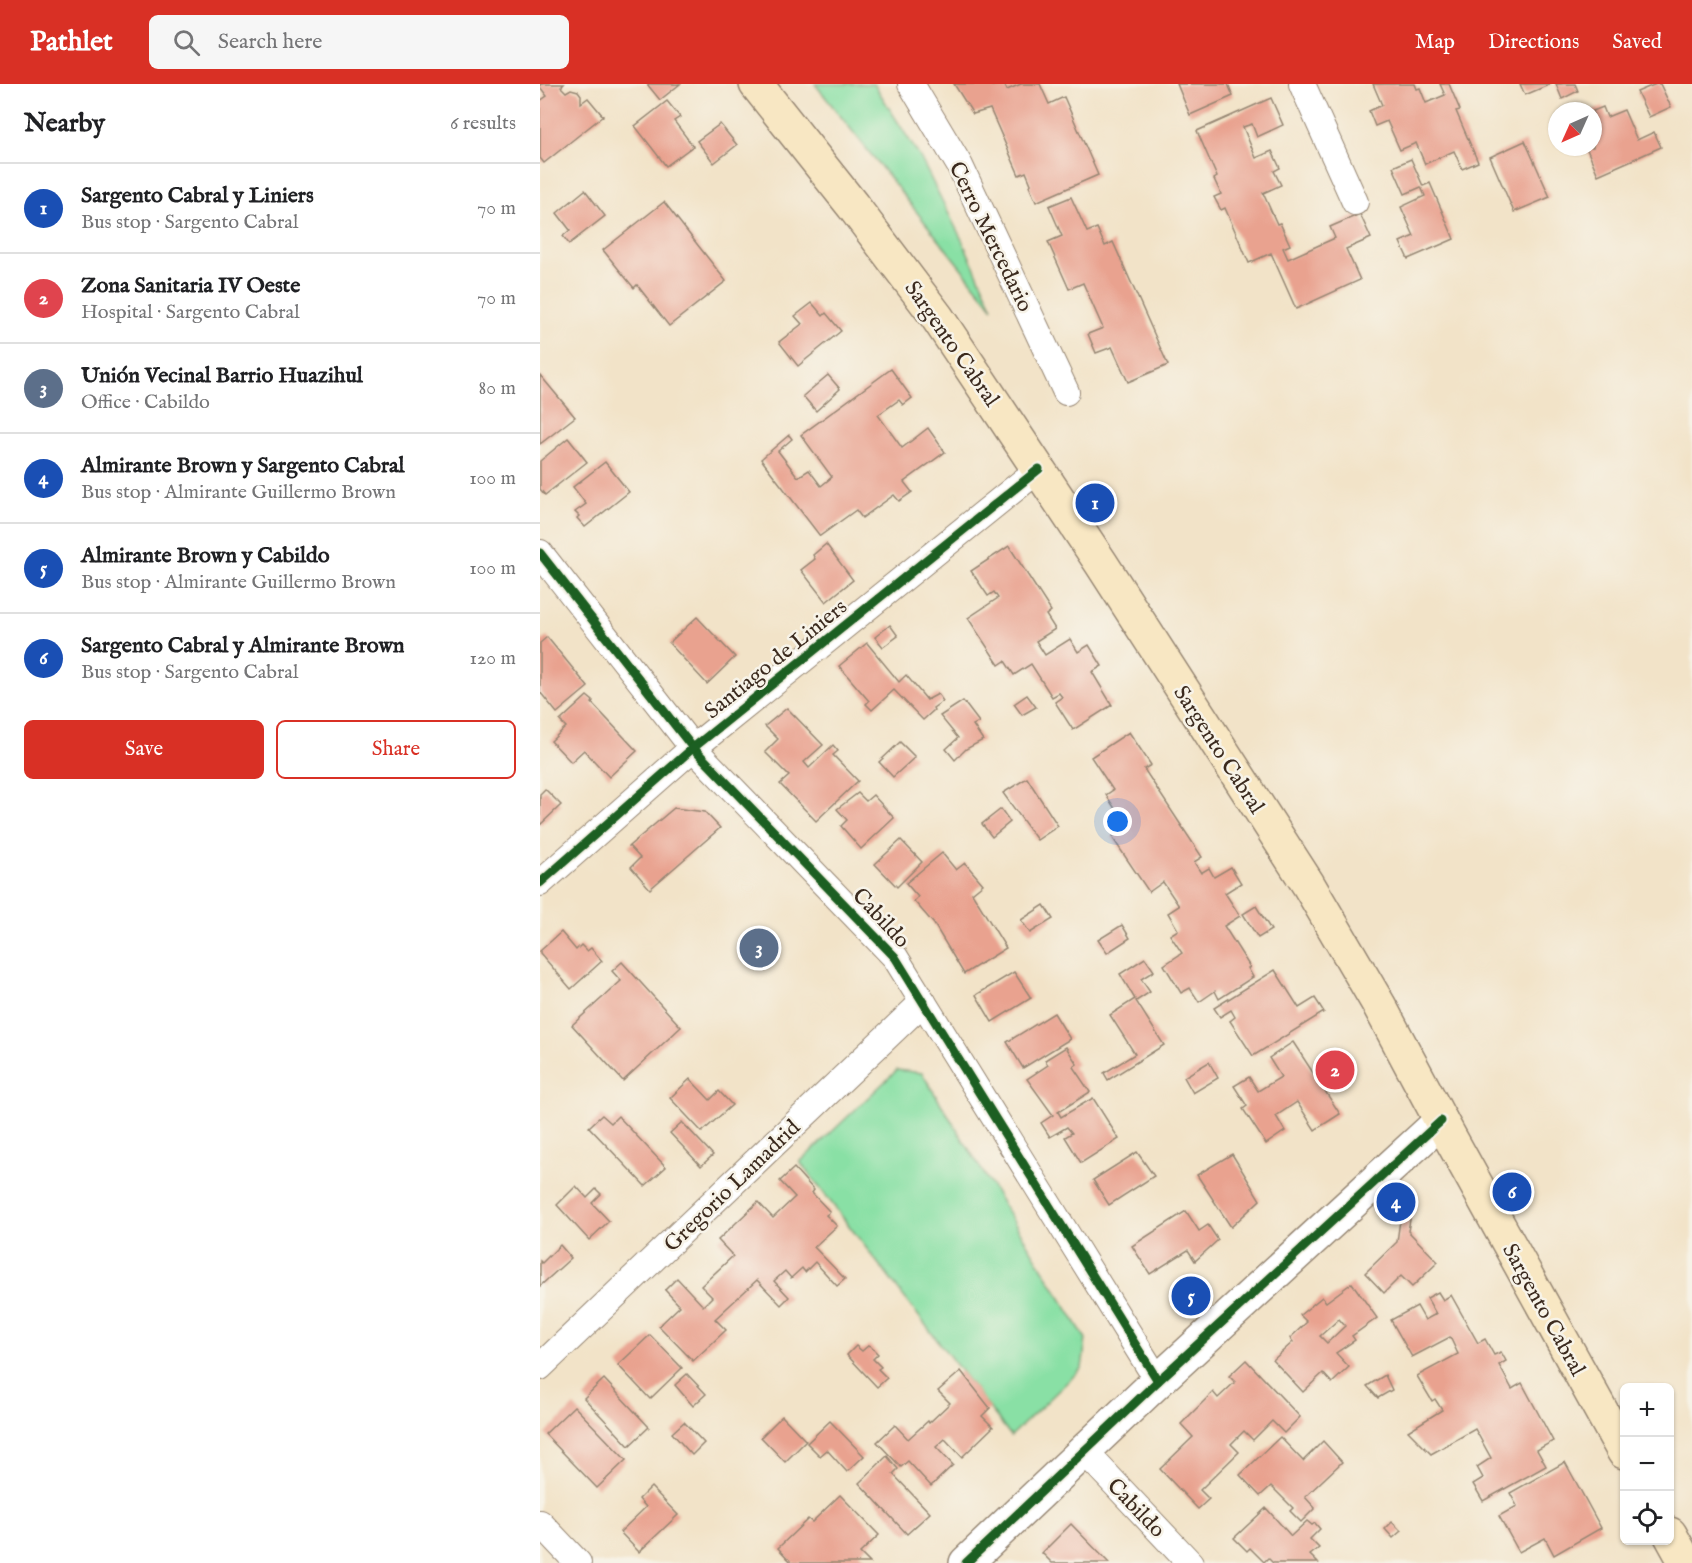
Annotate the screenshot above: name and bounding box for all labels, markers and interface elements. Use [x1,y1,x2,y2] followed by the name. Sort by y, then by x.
[149,15,569,69] search box
[30,25,113,60] text: Pathlet
[170,26,203,59] icon: search
[218,28,322,56] text: Search here
[1415,29,1455,56] text: Map
[1488,29,1579,56] text: Directions
[1612,29,1662,56] text: Saved
[1548,102,1602,156] north arrow
[24,107,105,140] text: Nearby
[450,111,516,136] text: 6 results
[942,157,1039,317] street label: Cerro Mercedario
[81,182,314,210] text: Sargento Cabral y Liniers
[40,196,47,221] text: 1
[477,196,516,221] text: 70 m
[81,210,298,235] text: Bus stop · Sargento Cabral
[81,272,300,300] text: Zona Sanitaria IV Oeste
[898,276,1005,412] street label: Sargento Cabral
[39,286,48,311] text: 2
[477,286,516,311] text: 70 m
[81,300,300,325] text: Hospital · Sargento Cabral
[81,362,363,390] text: Unión Vecinal Barrio Huazihul
[40,376,47,401] text: 3
[479,376,516,401] text: 80 m
[81,390,210,415] text: Office · Cabildo
[81,452,405,480] text: Almirante Brown y Sargento Cabral
[39,466,48,491] text: 4
[469,466,516,491] text: 100 m
[81,480,396,505] text: Bus stop · Almirante Guillermo Brown
[1076,480,1114,526] pin: 1
[81,542,330,570] text: Almirante Brown y Cabildo
[40,556,47,581] text: 5
[469,556,516,581] text: 100 m
[81,570,396,595] text: Bus stop · Almirante Guillermo Brown
[699,593,853,726] street label: Santiago de Liniers
[81,632,405,660] text: Sargento Cabral y Almirante Brown
[39,646,48,671] text: 6
[470,646,516,671] text: 120 m
[81,660,298,685] text: Bus stop · Sargento Cabral
[1166,681,1270,819] street label: Sargento Cabral
[24,720,264,779] button: Save
[276,720,516,779] button: Share
[1103,807,1132,836] your location
[846,882,916,954] street label: Cabildo
[740,926,778,970] pin: 3
[1316,1048,1354,1092] pin: 2
[658,1114,807,1259] street label: Gregorio Lamadrid
[1492,1170,1532,1214] pin: 6
[1376,1180,1416,1224] pin: 4
[1495,1239,1591,1381] street label: Sargento Cabral
[1172,1274,1210,1318] pin: 5
[1620,1383,1674,1545] map controls
[1620,1383,1674,1437] button: +
[1620,1437,1674,1491] button: −
[1100,1473,1171,1544] street label: Cabildo
[1620,1491,1674,1545] button: locate

